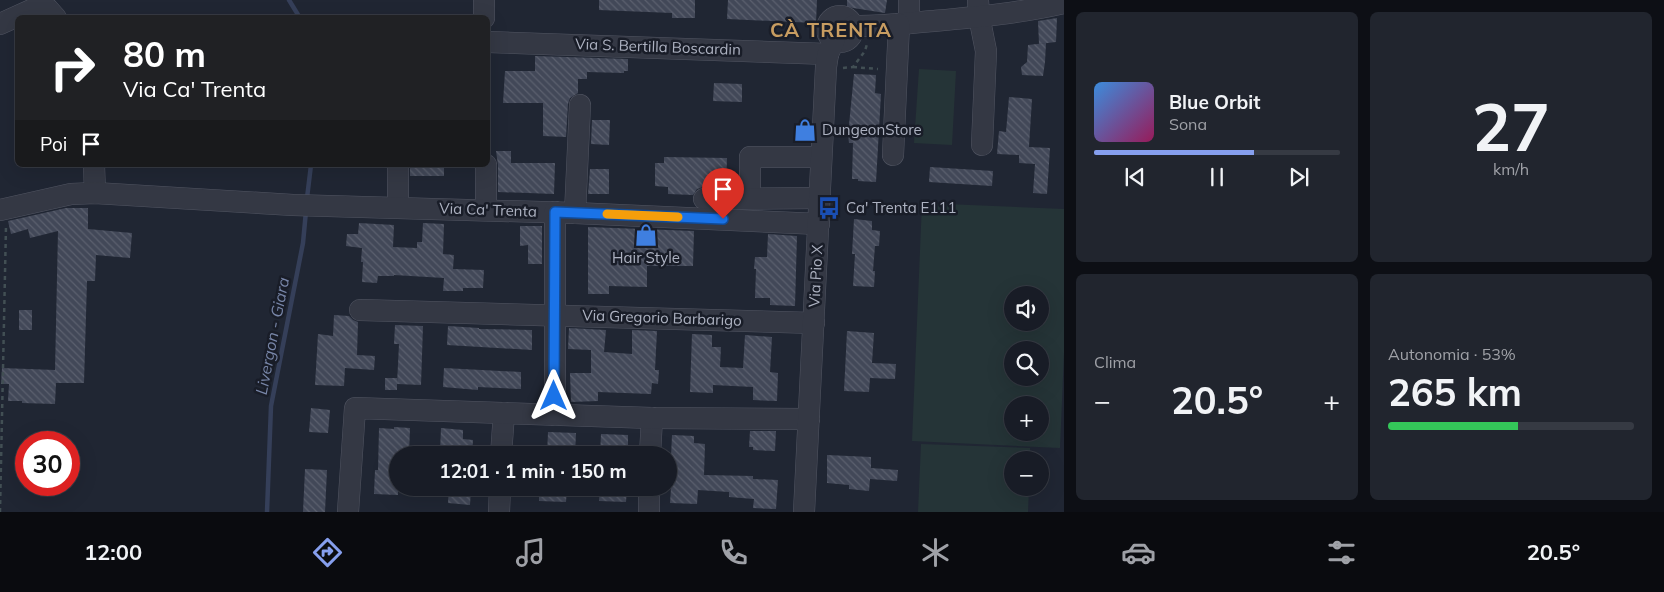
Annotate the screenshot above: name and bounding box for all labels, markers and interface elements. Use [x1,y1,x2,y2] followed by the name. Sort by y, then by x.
[770,17,892,42] district label: CÀ TRENTA
[123,32,206,76] text: 80 m
[575,34,741,59] street label: Via S. Bertilla Boscardin
[40,35,105,100] icon: right
[123,75,266,103] text: Via Ca' Trenta
[1472,86,1550,167] text: 27
[1169,90,1260,114] text: Blue Orbit
[1169,114,1207,134] text: Sona
[792,117,818,143] shop icon: DungeonStore
[822,120,922,139] place label: DungeonStore
[77,130,105,158] icon: arrive
[40,132,67,156] text: Poi
[1493,159,1529,179] text: km/h
[1121,163,1149,191] icon: previous
[1203,163,1231,191] icon: pause
[1285,163,1313,191] icon: next
[702,168,744,219] pin
[709,175,737,203] icon: arrive
[816,195,842,221] bus stop icon: Ca' Trenta E111
[439,198,537,221] street label: Via Ca' Trenta
[846,198,956,217] place label: Ca' Trenta E111
[633,222,659,248] shop icon: Hair Style
[804,244,827,308] street label: Via Pio X
[612,248,680,267] place label: Hair Style
[251,275,293,396] water label: Livergon - Giara
[1004,286,1049,496] map controls
[1004,286,1049,331] button: sound
[582,305,742,330] street label: Via Gregorio Barbarigo
[1004,341,1049,386] button: search
[1388,344,1516,364] text: Autonomia · 53%
[1094,352,1136,372] text: Clima
[1388,368,1522,416] text: 265 km
[527,369,579,421] position arrow
[1171,376,1263,424] text: 20.5°
[1094,383,1111,418] text: −
[1323,383,1340,418] text: +
[1004,396,1049,441] button: +
[15,431,80,496] speed limit sign: 30
[1004,451,1049,496] button: −
[439,459,627,483] text: 12:01 · 1 min · 150 m
[310,535,345,570] icon: directions
[513,535,548,570] icon: music
[716,535,751,570] icon: phone
[918,535,953,570] icon: climate
[1121,535,1156,570] icon: car
[1324,535,1359,570] icon: filters
[84,538,142,566] text: 12:00
[1527,538,1580,566] text: 20.5°

